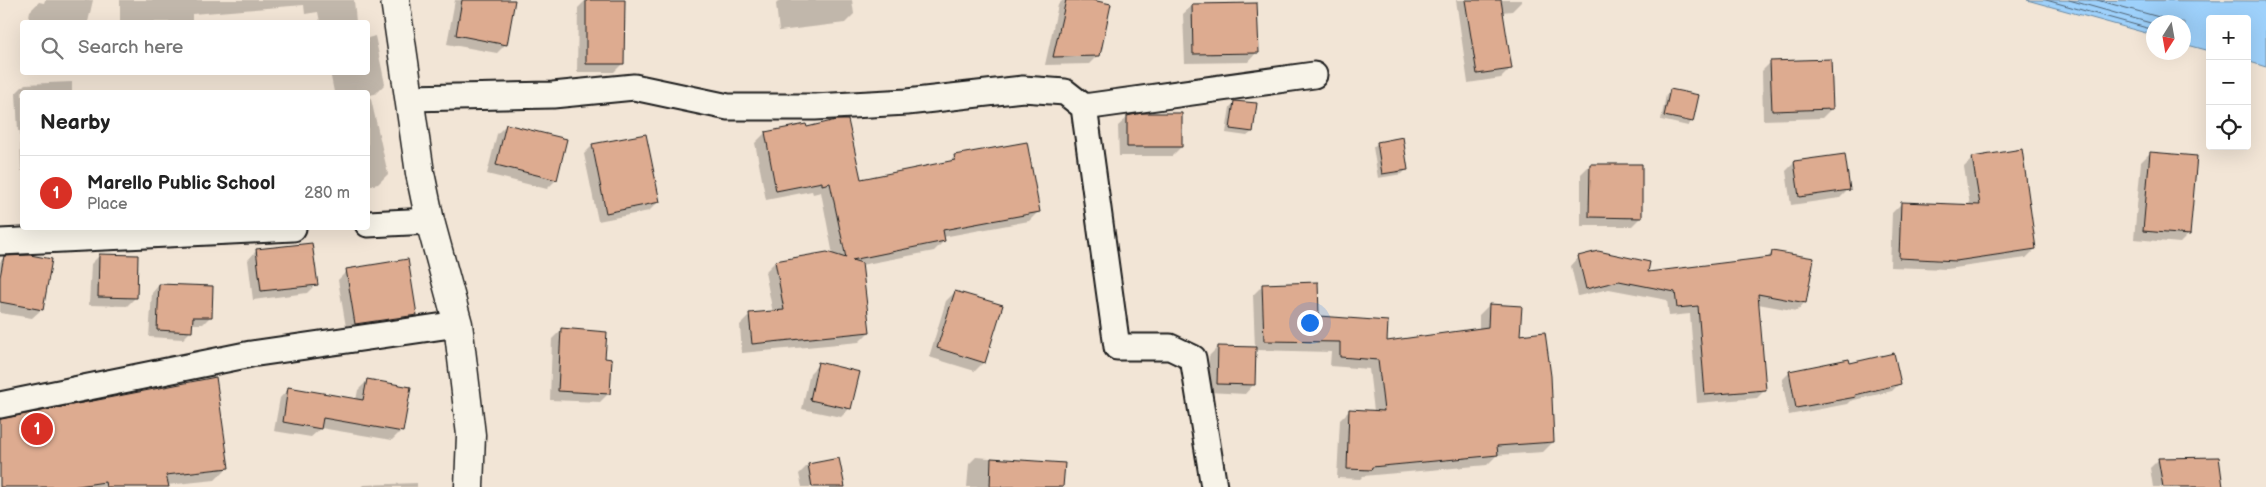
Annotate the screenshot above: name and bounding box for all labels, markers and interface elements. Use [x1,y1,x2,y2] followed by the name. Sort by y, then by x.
[2146,15,2191,60] north arrow
[2206,15,2251,150] map controls
[2206,15,2251,60] button: +
[20,20,370,75] search box
[38,34,66,62] icon: search
[78,36,183,59] text: Search here
[2206,60,2251,105] button: −
[2206,105,2251,150] button: locate
[40,110,110,135] text: Nearby
[87,172,275,195] text: Marello Public School
[53,184,59,203] text: 1
[304,184,350,203] text: 280 m
[87,195,128,214] text: Place
[1297,310,1323,336] your location
[21,410,53,448] pin: 1

